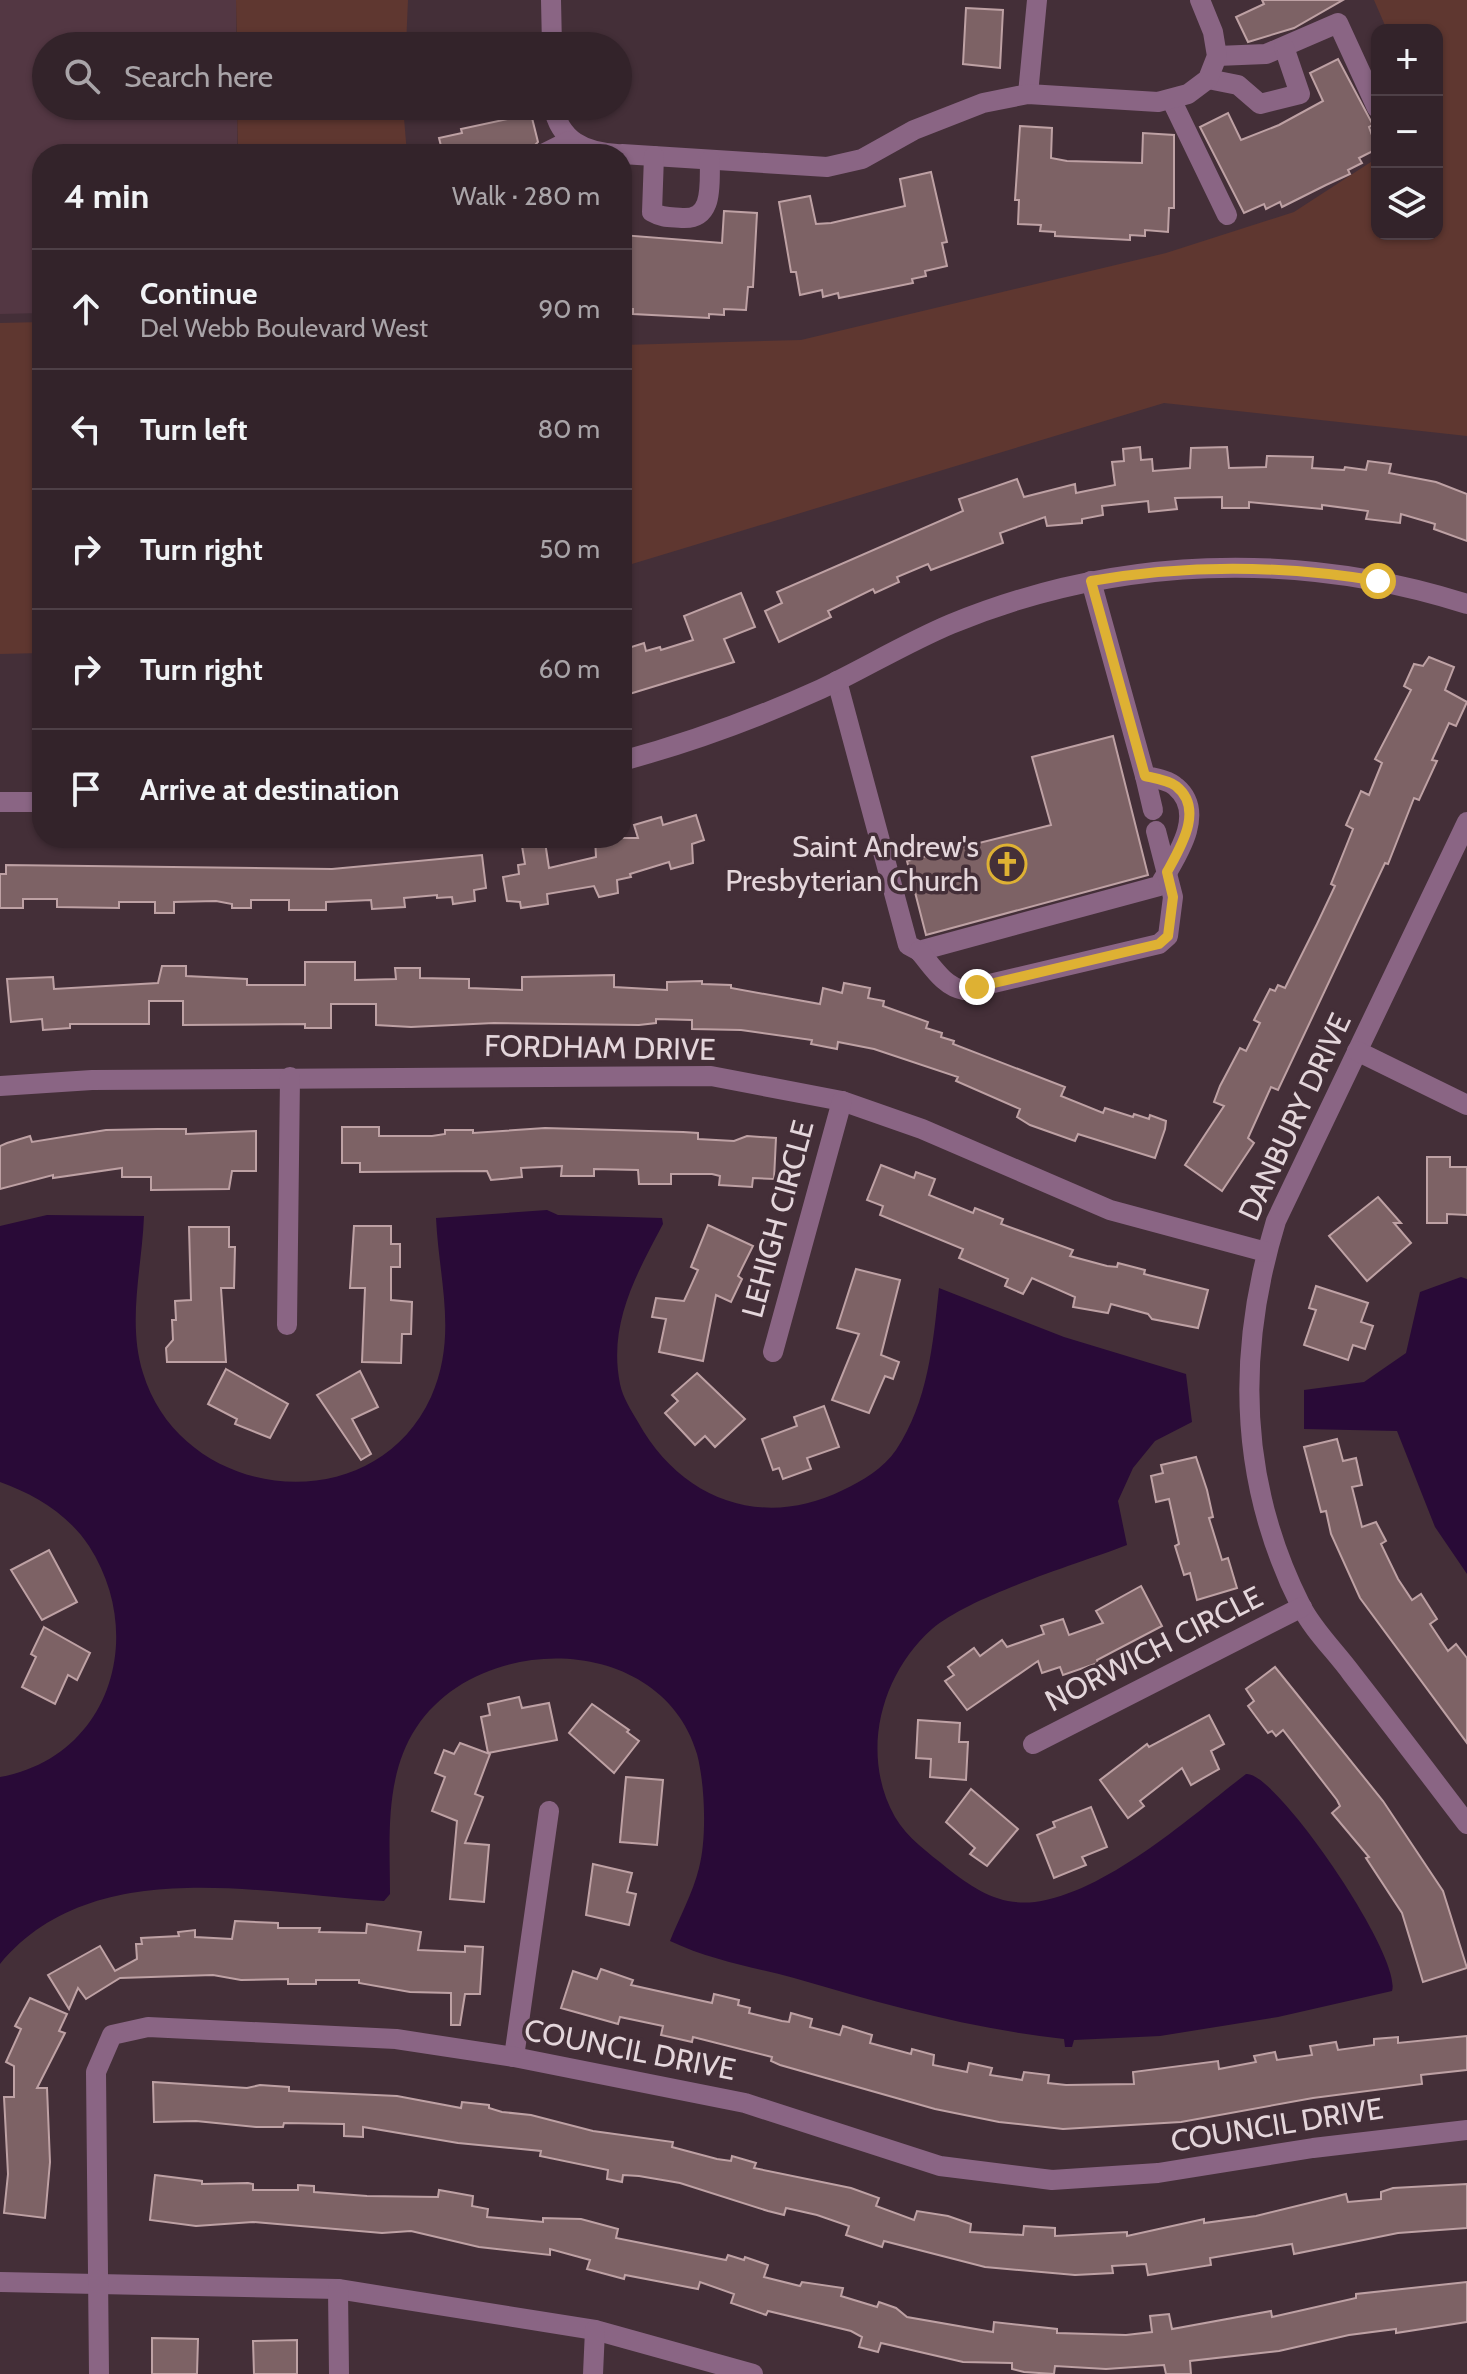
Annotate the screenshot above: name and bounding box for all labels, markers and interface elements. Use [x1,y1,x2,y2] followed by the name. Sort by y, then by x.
[1371,24,1443,240] map controls
[1371,24,1443,96] button: +
[32,32,632,120] search box
[60,54,104,98] icon: search
[124,58,273,95] text: Search here
[1371,96,1443,168] button: −
[1371,168,1443,240] button: layers
[64,175,149,217] text: 4 min
[452,180,600,212] text: Walk · 280 m
[140,275,257,312] text: Continue
[64,287,108,331] icon: ahead
[538,293,600,325] text: 90 m
[140,312,428,344] text: Del Webb Boulevard West
[64,407,108,451] icon: left
[140,411,248,448] text: Turn left
[537,413,600,445] text: 80 m
[64,527,108,571] icon: right
[140,531,263,568] text: Turn right
[539,533,600,565] text: 50 m
[1360,563,1396,599] route start
[64,647,108,691] icon: right
[140,651,263,688] text: Turn right
[538,653,600,685] text: 60 m
[64,767,108,811] icon: arrive
[140,771,400,808] text: Arrive at destination
[725,828,979,899] place label: Saint Andrew's Presbyterian Church
[986,843,1028,885] church icon: Saint Andrew's Presbyterian Church
[959,969,995,1005] route end
[1230,1007,1359,1226] street label: DANBURY DRIVE
[484,1027,716,1068] street label: FORDHAM DRIVE
[733,1116,822,1322] street label: LEHIGH CIRCLE
[1039,1578,1269,1719] street label: NORWICH CIRCLE
[521,2011,739,2088] street label: COUNCIL DRIVE
[1168,2089,1386,2160] street label: COUNCIL DRIVE

